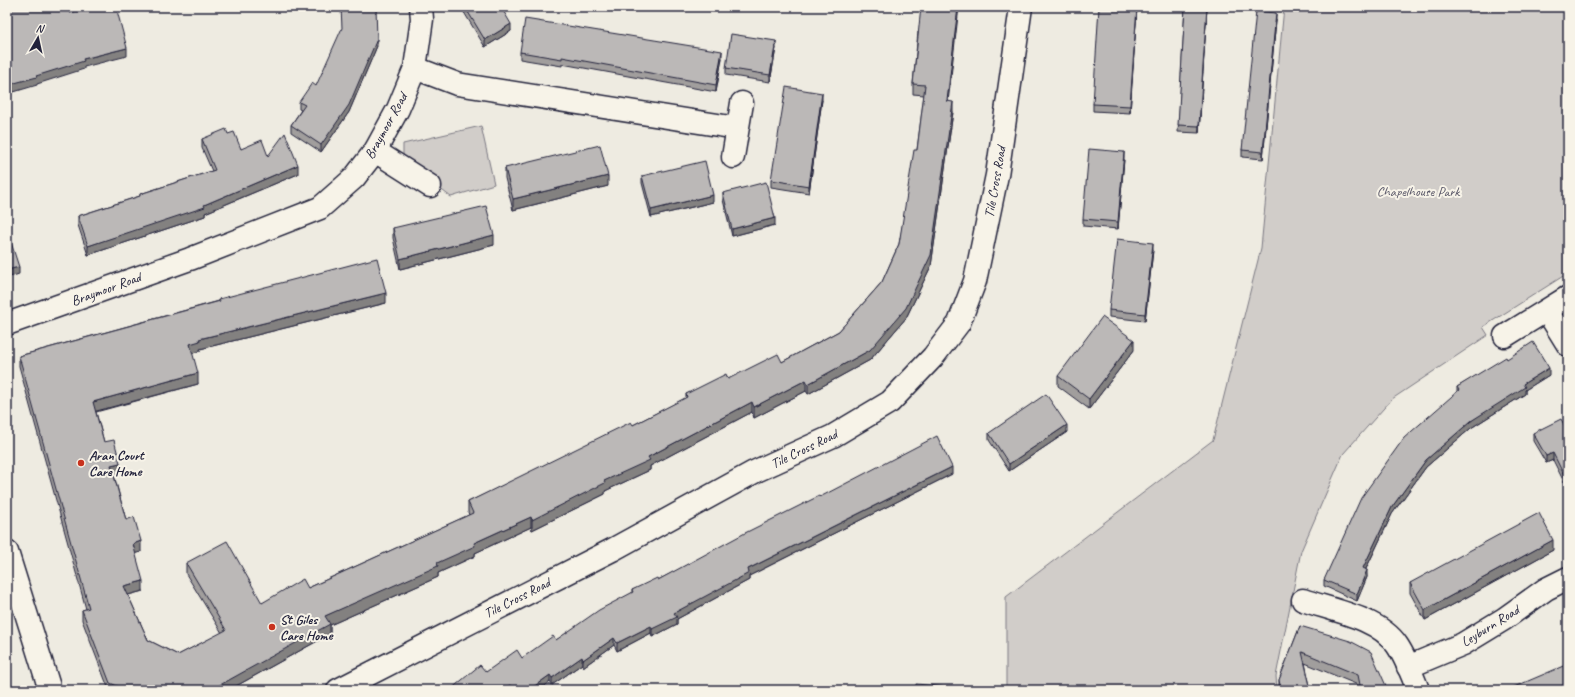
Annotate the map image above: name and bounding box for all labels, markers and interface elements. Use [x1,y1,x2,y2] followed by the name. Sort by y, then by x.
[18,18,58,58] north arrow
[35,21,46,36] text: N
[361,88,412,162] street label: Braymoor Road
[980,143,1010,219] street label: Tile Cross Road
[1377,183,1461,200] park label: Chapelhouse Park
[69,268,145,309] street label: Braymoor Road
[768,425,842,472] street label: Tile Cross Road
[89,447,145,480] place label: Aran Court Care Home
[76,458,86,468] marker: Aran Court Care Home
[481,573,555,622] street label: Tile Cross Road
[1458,600,1524,650] street label: Leyburn Road
[280,611,334,644] place label: St Giles Care Home
[267,622,277,632] marker: St Giles Care Home

